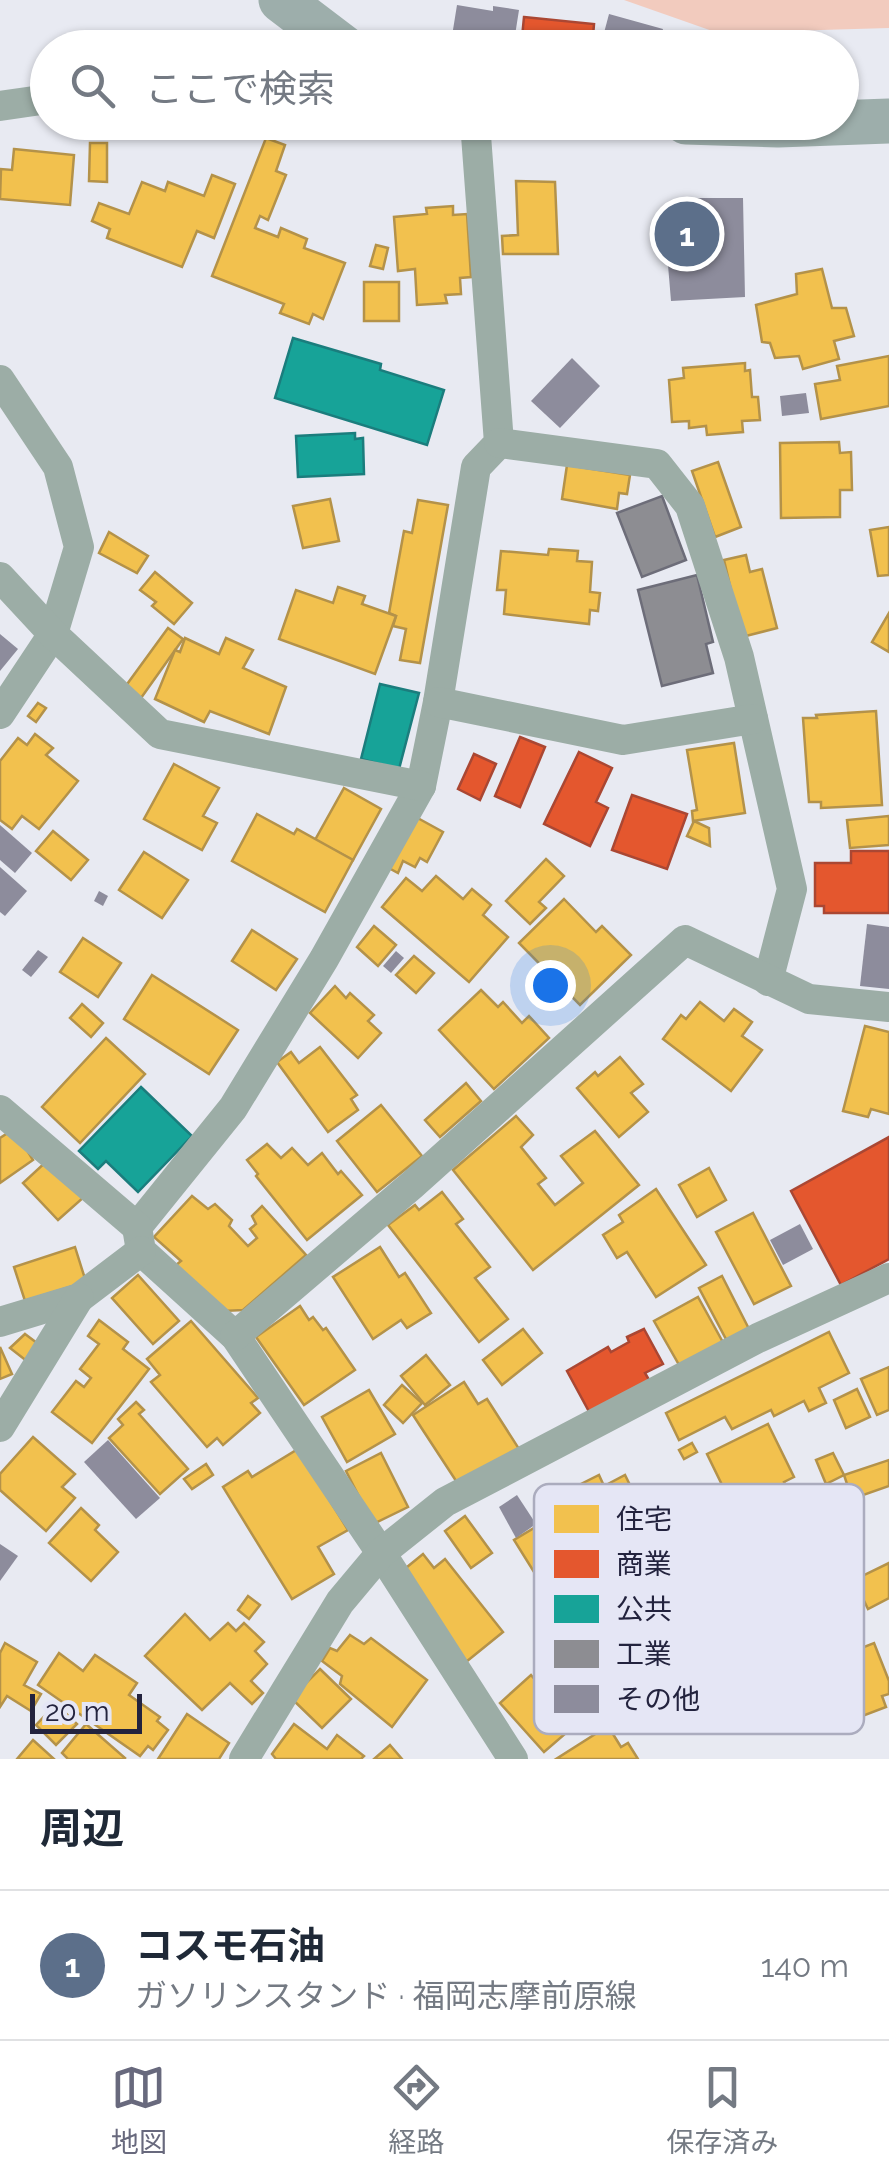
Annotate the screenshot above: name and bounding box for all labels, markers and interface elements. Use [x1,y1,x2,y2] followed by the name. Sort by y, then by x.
[30,30,859,140] search box
[65,58,120,113] icon: search
[145,66,335,111] text: ここで検索
[654,196,720,272] pin: 1
[525,960,576,1011] your location
[534,1484,864,1734] legend
[616,1503,672,1536] text: 住宅
[616,1548,672,1581] text: 商業
[616,1593,672,1626] text: 公共
[616,1638,672,1671] text: 工業
[616,1683,700,1716] text: その他
[30,1689,142,1734] scale bar
[45,1695,110,1728] text: 20 m
[40,1804,124,1853] text: 周辺
[135,1923,325,1968] text: コスモ石油
[65,1947,80,1984] text: 1
[761,1947,849,1984] text: 140 m
[135,1977,637,2014] text: ガソリンスタンド · 福岡志摩前原線
[111,2060,167,2160] tab: 地図
[388,2060,444,2160] tab: 経路
[666,2060,778,2160] tab: 保存済み

